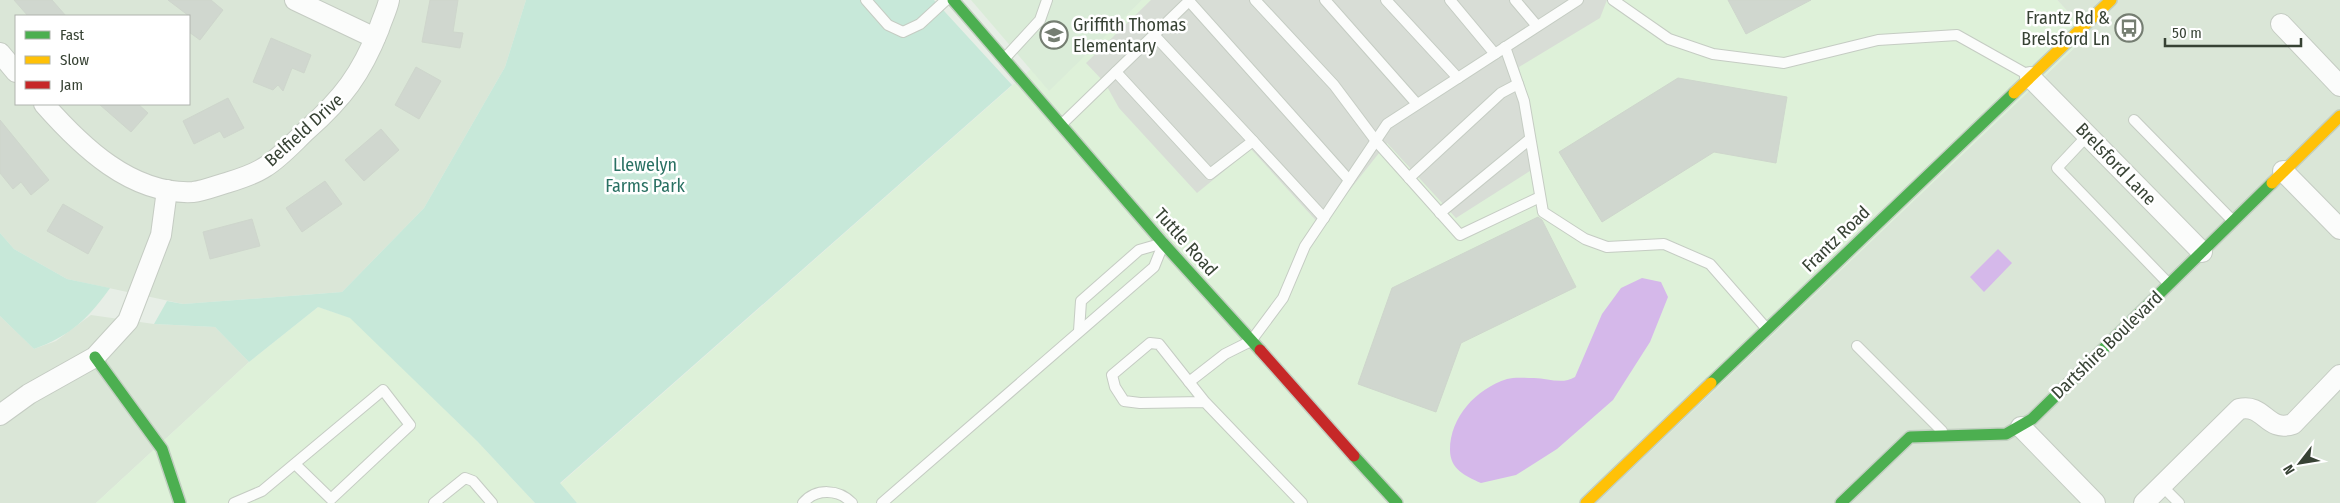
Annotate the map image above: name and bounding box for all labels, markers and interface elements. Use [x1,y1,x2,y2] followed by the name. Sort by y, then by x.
[2021,7,2110,50] place label: Frantz Rd & Brelsford Ln
[2114,13,2144,43] bus stop icon: Frantz Rd & Brelsford Ln
[1073,14,1186,57] place label: Griffith Thomas Elementary
[15,15,190,105] legend
[2165,15,2301,47] scale bar
[1039,20,1069,50] school or university icon: Griffith Thomas Elementary
[2172,24,2202,42] text: 50 m
[60,26,84,44] text: Fast
[60,51,89,69] text: Slow
[60,76,83,94] text: Jam
[260,89,348,171] street label: Belfield Drive
[2071,118,2161,210] street label: Brelsford Lane
[605,154,685,197] park label: Llewelyn Farms Park
[1797,201,1875,277] street label: Frantz Road
[1150,204,1222,280] street label: Tuttle Road
[2047,286,2167,404] street label: Dartshire Boulevard
[2275,438,2325,488] north arrow
[2280,461,2299,477] text: N

